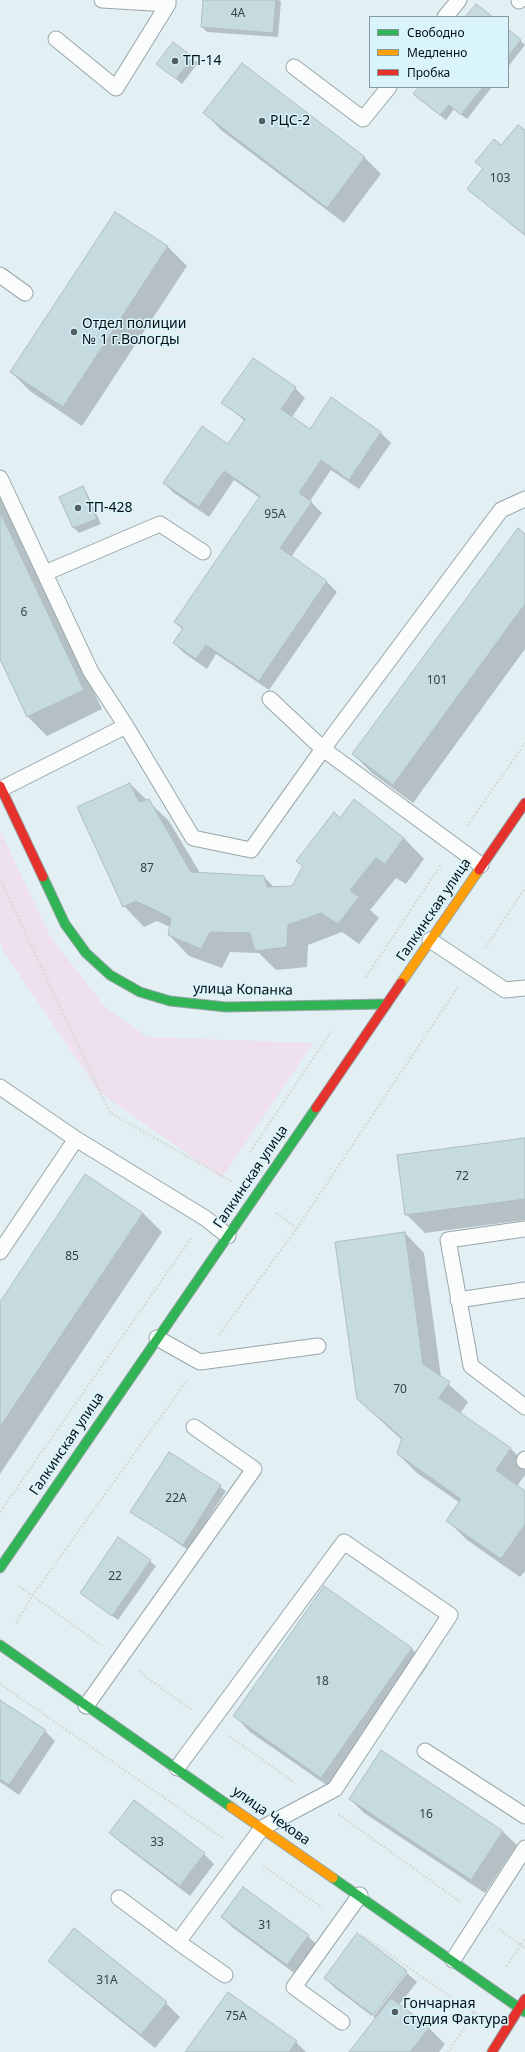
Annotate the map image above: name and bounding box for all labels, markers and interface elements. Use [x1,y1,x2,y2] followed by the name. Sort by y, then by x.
[231,7,245,21] house number: 4А
[369,16,509,88] legend
[407,24,465,41] text: Свободно
[407,44,467,61] text: Медленно
[183,53,222,69] place label: ТП-14
[170,56,180,66] marker: ТП-14
[407,64,450,81] text: Пробка
[270,113,310,129] place label: РЦС-2
[257,116,267,126] marker: РЦС-2
[490,172,510,186] house number: 103
[82,316,186,348] place label: Отдел полиции № 1 г.Вологды
[69,327,79,337] marker: Отдел полиции № 1 г.Вологды
[86,500,133,516] place label: ТП-428
[73,503,83,513] marker: ТП-428
[264,508,286,522] house number: 95А
[21,606,27,620] house number: 6
[427,674,447,688] house number: 101
[393,855,475,965] street label: Галкинская улица
[140,862,154,876] house number: 87
[193,981,293,999] street label: улица Копанка
[210,1122,292,1232] street label: Галкинская улица
[455,1170,469,1184] house number: 72
[65,1250,79,1264] house number: 85
[393,1383,407,1397] house number: 70
[26,1389,108,1499] street label: Галкинская улица
[165,1492,187,1506] house number: 22А
[108,1570,122,1584] house number: 22
[315,1675,329,1689] house number: 18
[229,1783,313,1849] street label: улица Чехова
[419,1808,433,1822] house number: 16
[150,1836,164,1850] house number: 33
[258,1919,272,1933] house number: 31
[96,1974,118,1988] house number: 31А
[403,1996,508,2028] place label: Гончарная студия Фактура
[390,2007,400,2017] marker: Гончарная студия Фактура
[225,2010,247,2024] house number: 75А

